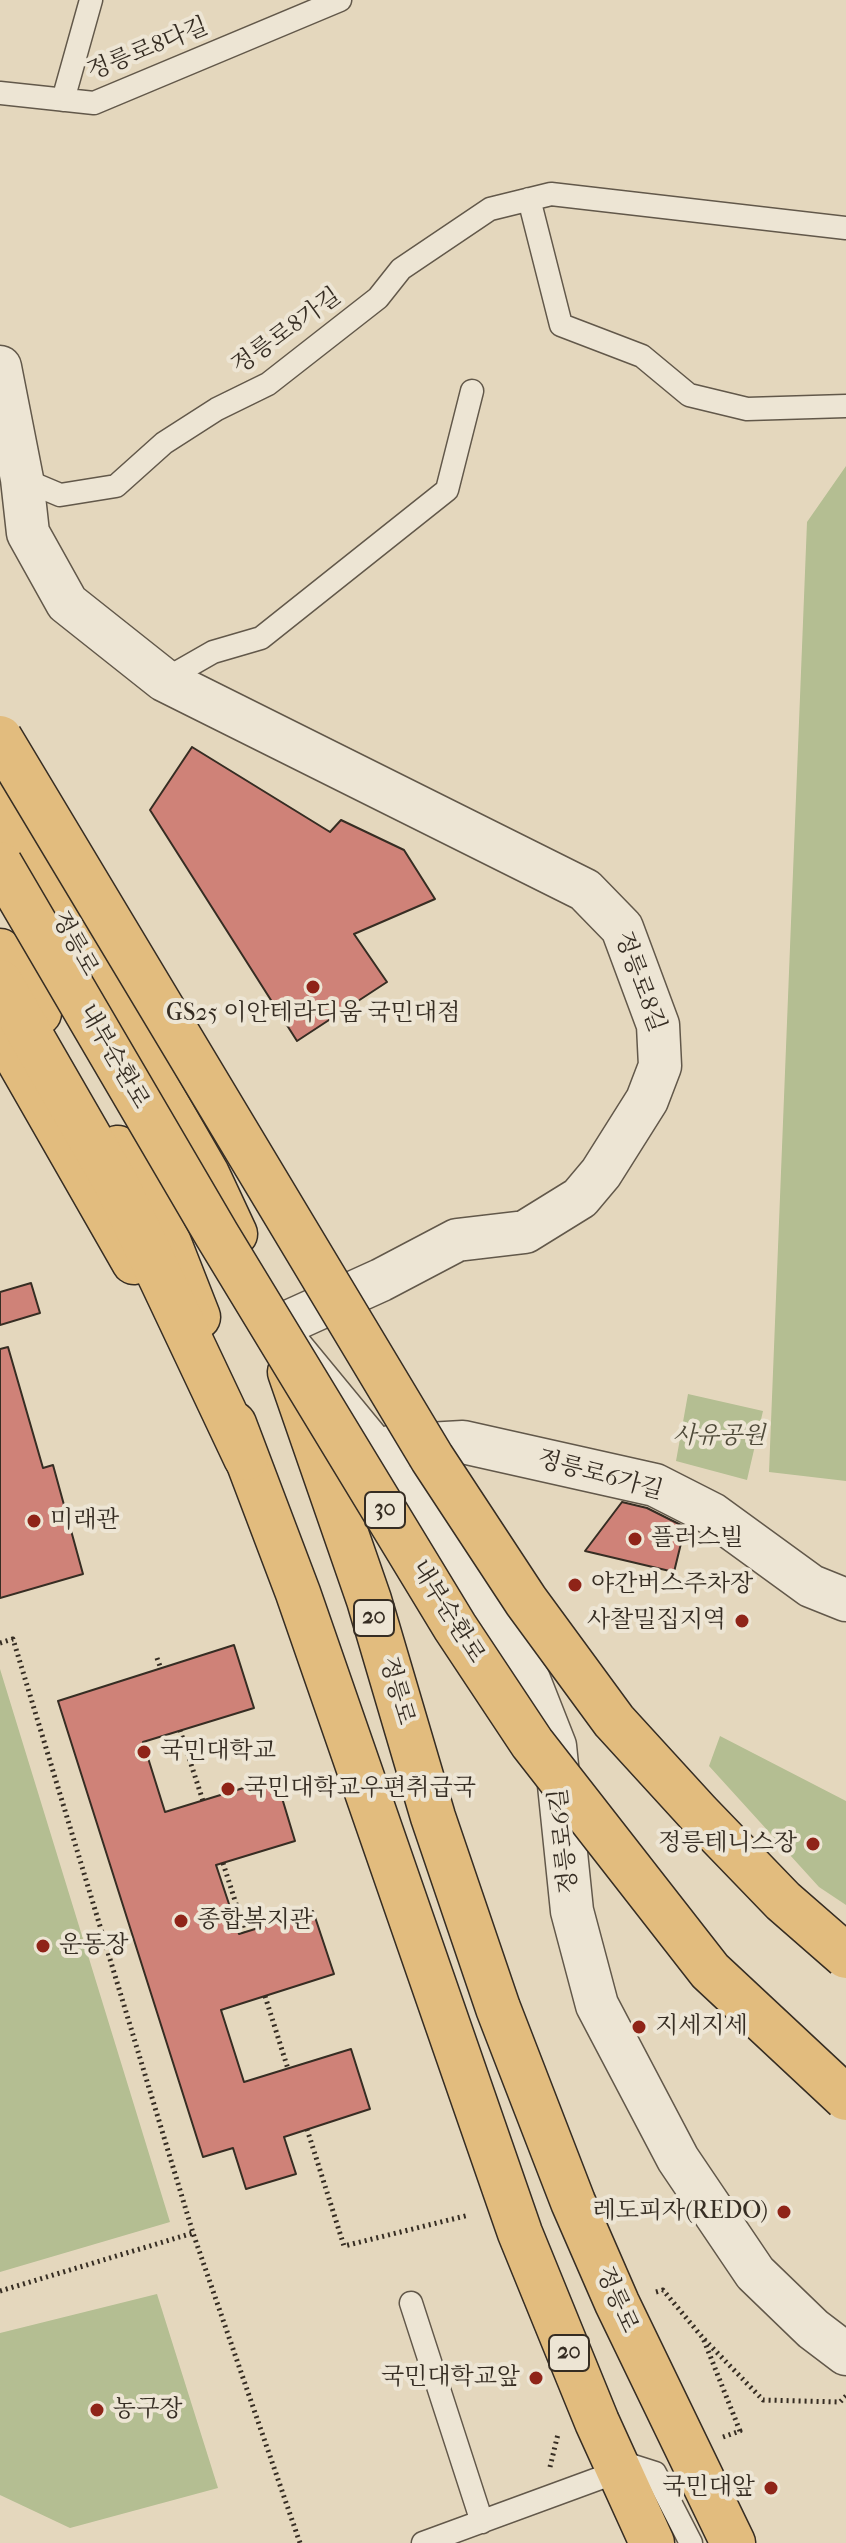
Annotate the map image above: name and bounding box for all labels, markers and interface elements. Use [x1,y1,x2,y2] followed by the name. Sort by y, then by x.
[83,13,213,87] street label: 정릉로8다길
[227,283,347,381] street label: 정릉로8가길
[45,907,103,981] street label: 정릉로
[608,928,670,1036] street label: 정릉로8길
[304,978,322,996] marker: GS25 이안테라디움 국민대점
[72,1000,154,1114] street label: 내부순환로
[166,1000,460,1028] place label: GS25 이안테라디움 국민대점
[673,1423,765,1451] park label: 사유공원
[534,1445,666,1507] street label: 정릉로6가길
[365,1492,405,1528] road number: 30
[50,1507,120,1535] place label: 미래관
[25,1512,43,1530] marker: 미래관
[651,1525,744,1553] place label: 플러스빌
[626,1530,644,1548] marker: 플러스빌
[404,1555,490,1669] street label: 내부순환로
[591,1571,753,1599] place label: 야간버스주차장
[566,1576,584,1594] marker: 야간버스주차장
[354,1600,394,1636] road number: 20
[587,1607,726,1635] place label: 사찰밀집지역
[733,1612,751,1630] marker: 사찰밀집지역
[373,1654,419,1728] street label: 정릉로
[160,1738,276,1766] place label: 국민대학교
[135,1743,153,1761] marker: 국민대학교
[244,1775,476,1803] place label: 국민대학교우편취급국
[219,1780,237,1798] marker: 국민대학교우편취급국
[545,1787,585,1895] street label: 정릉로6길
[658,1830,797,1858] place label: 정릉테니스장
[804,1835,822,1853] marker: 정릉테니스장
[197,1907,313,1935] place label: 종합복지관
[172,1912,190,1930] marker: 종합복지관
[59,1932,129,1960] place label: 운동장
[34,1937,52,1955] marker: 운동장
[655,2013,748,2041] place label: 지세지세
[630,2018,648,2036] marker: 지세지세
[593,2198,768,2226] place label: 레도피자(REDO)
[775,2203,793,2221] marker: 레도피자(REDO)
[589,2262,643,2338] street label: 정릉로
[549,2335,589,2371] road number: 20
[381,2364,520,2392] place label: 국민대학교앞
[527,2369,545,2387] marker: 국민대학교앞
[113,2396,183,2424] place label: 농구장
[88,2401,106,2419] marker: 농구장
[662,2474,755,2502] place label: 국민대앞
[762,2479,780,2497] marker: 국민대앞

